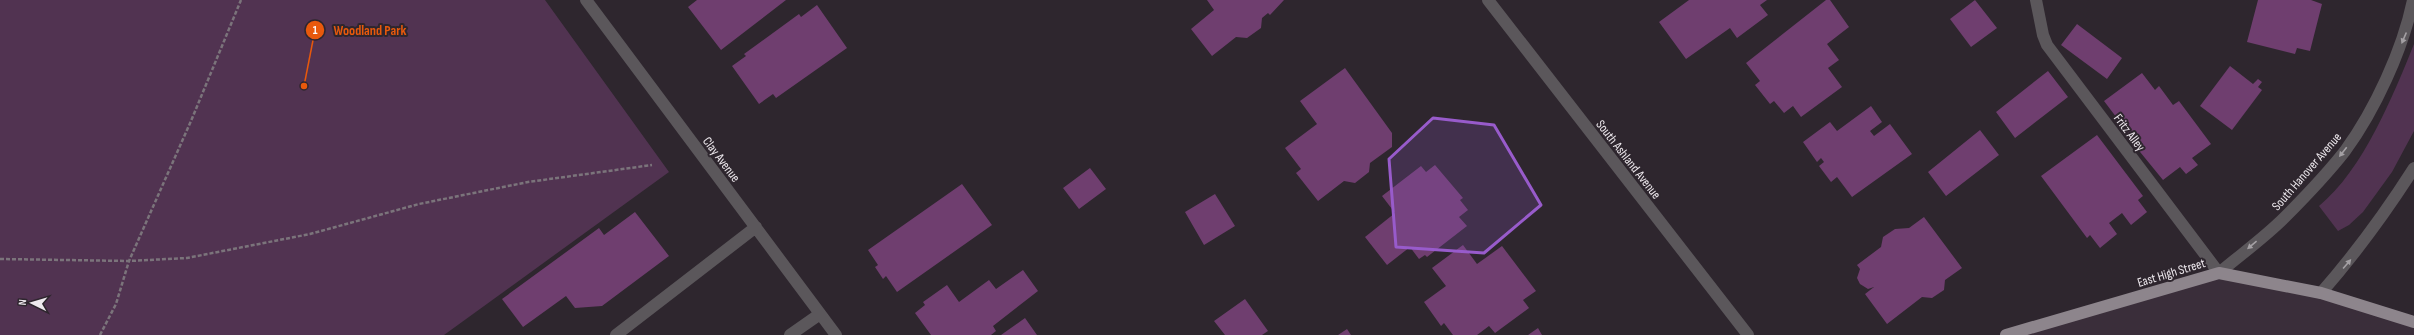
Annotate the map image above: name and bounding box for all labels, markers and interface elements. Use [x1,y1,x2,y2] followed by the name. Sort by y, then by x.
[305,17,414,43] callout: Woodland Park
[334,22,407,39] text: Woodland Park
[313,23,318,38] text: 1
[2400,32,2406,44] one-way arrow
[2110,111,2148,154] street label: Fritz Alley
[1592,117,1664,202] street label: South Ashland Avenue
[2269,129,2345,214] street label: South Hanover Avenue
[699,134,743,185] street label: Clay Avenue
[2338,147,2347,158] one-way arrow
[2247,240,2258,249] one-way arrow
[2135,255,2207,291] street label: East High Street
[2342,258,2351,269] one-way arrow
[12,283,52,323] north arrow
[16,299,29,306] text: N

